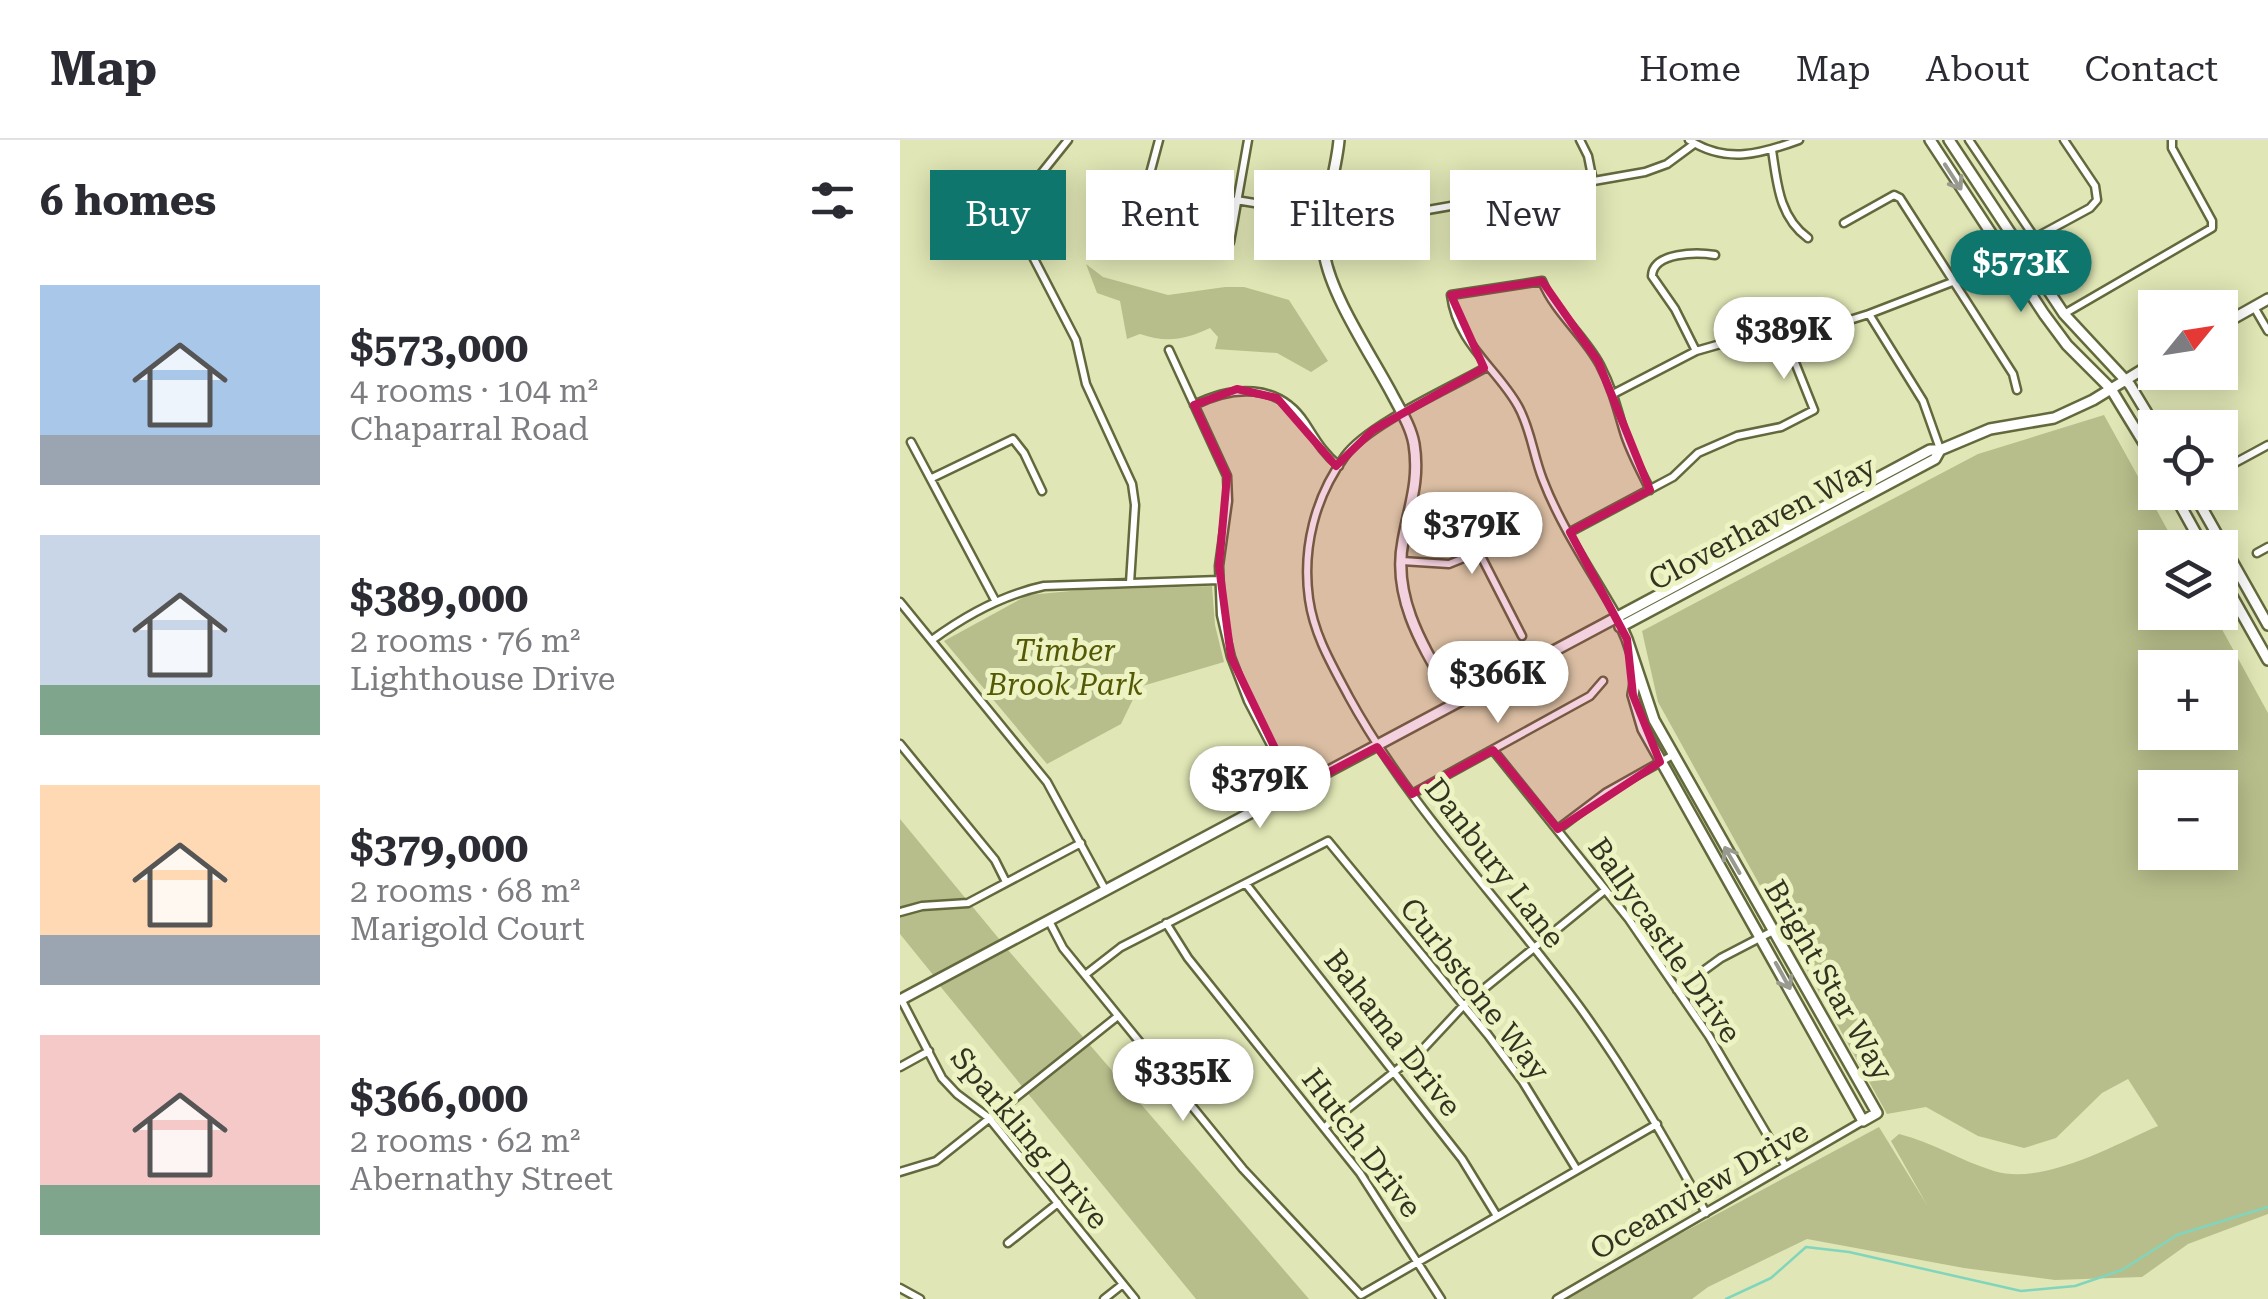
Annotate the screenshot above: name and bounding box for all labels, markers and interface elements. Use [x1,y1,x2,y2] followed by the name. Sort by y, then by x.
[50,41,157,97] text: Map
[1639,49,1741,90] text: Home
[1796,49,1871,90] text: Map
[1926,49,2030,90] text: About
[2085,49,2218,90] text: Contact
[1943,162,1964,190] one-way arrow
[930,170,1066,260] chip: Buy
[1086,170,1234,260] chip: Rent
[1254,170,1430,260] chip: Filters
[1450,170,1596,260] chip: New
[805,173,860,228] icon: filters
[40,176,216,225] text: 6 homes
[1951,230,2091,315] pin: $573K
[1973,243,2069,281] text: $573K
[2138,290,2238,390] north arrow
[2138,290,2238,870] map controls
[1714,297,1854,382] pin: $389K
[1736,310,1832,348] text: $389K
[350,323,528,372] text: $573,000
[120,325,240,445] icon: home
[350,372,598,410] text: 4 rooms · 104 m²
[350,410,589,448] text: Chaparral Road
[2138,410,2238,510] button: locate
[1643,448,1882,598] street label: Cloverhaven Way
[1402,492,1542,577] pin: $379K
[1424,505,1520,543] text: $379K
[2138,530,2238,630] button: layers
[350,573,528,622] text: $389,000
[120,575,240,695] icon: home
[350,622,580,660] text: 2 rooms · 76 m²
[986,633,1144,702] park label: Timber Brook Park
[1428,641,1568,726] pin: $366K
[2138,650,2238,750] button: +
[1450,654,1546,692] text: $366K
[350,660,615,698] text: Lighthouse Drive
[1190,746,1330,831] pin: $379K
[1212,759,1308,797] text: $379K
[2138,770,2238,870] button: −
[1418,771,1572,955] street label: Danbury Lane
[350,823,528,872] text: $379,000
[120,825,240,945] icon: home
[1581,831,1749,1049] street label: Ballycastle Drive
[1722,846,1742,874] one-way arrow
[350,872,580,910] text: 2 rooms · 68 m²
[1758,874,1901,1087] street label: Bright Star Way
[1393,891,1557,1087] street label: Curbstone Way
[350,910,585,948] text: Marigold Court
[1317,943,1469,1123] street label: Bahama Drive
[1774,960,1794,990] one-way arrow
[1113,1039,1253,1124] pin: $335K
[944,1040,1116,1236] street label: Sparkling Drive
[1135,1052,1231,1090] text: $335K
[1295,1062,1429,1224] street label: Hutch Drive
[350,1073,528,1122] text: $366,000
[120,1075,240,1195] icon: home
[1584,1113,1814,1267] street label: Oceanview Drive
[350,1122,580,1160] text: 2 rooms · 62 m²
[350,1160,613,1198] text: Abernathy Street

